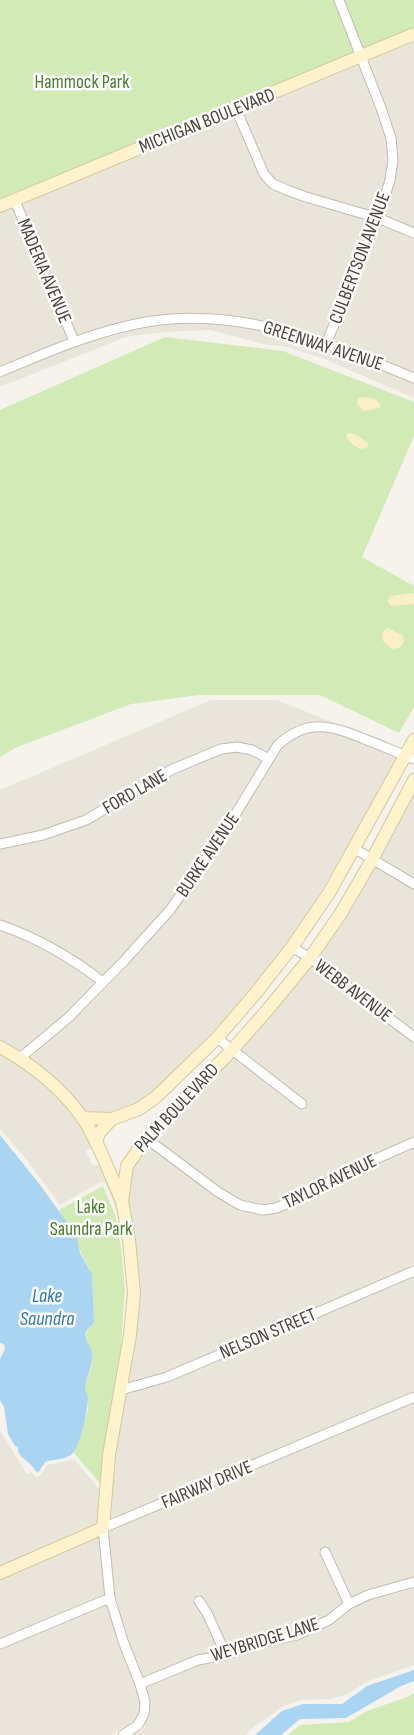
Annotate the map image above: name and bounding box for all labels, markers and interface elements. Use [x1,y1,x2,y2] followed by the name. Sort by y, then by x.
[35,71,130,94] park label: Hammock Park
[136,83,278,159] street label: MICHIGAN BOULEVARD
[324,189,396,327] street label: CULBERTSON AVENUE
[12,215,76,327] street label: MADERIA AVENUE
[260,316,386,376] street label: GREENWAY AVENUE
[99,764,171,820] street label: FORD LANE
[171,808,245,902] street label: BURKE AVENUE
[310,954,396,1028] street label: WEBB AVENUE
[130,1059,224,1157] street label: PALM BOULEVARD
[280,1150,380,1214] street label: TAYLOR AVENUE
[50,1196,133,1241] park label: Lake Saundra Park
[20,1284,74,1331] water label: Lake Saundra
[216,1303,320,1365] street label: NELSON STREET
[158,1456,256,1514] street label: FAIRWAY DRIVE
[208,1613,322,1667] street label: WEYBRIDGE LANE

